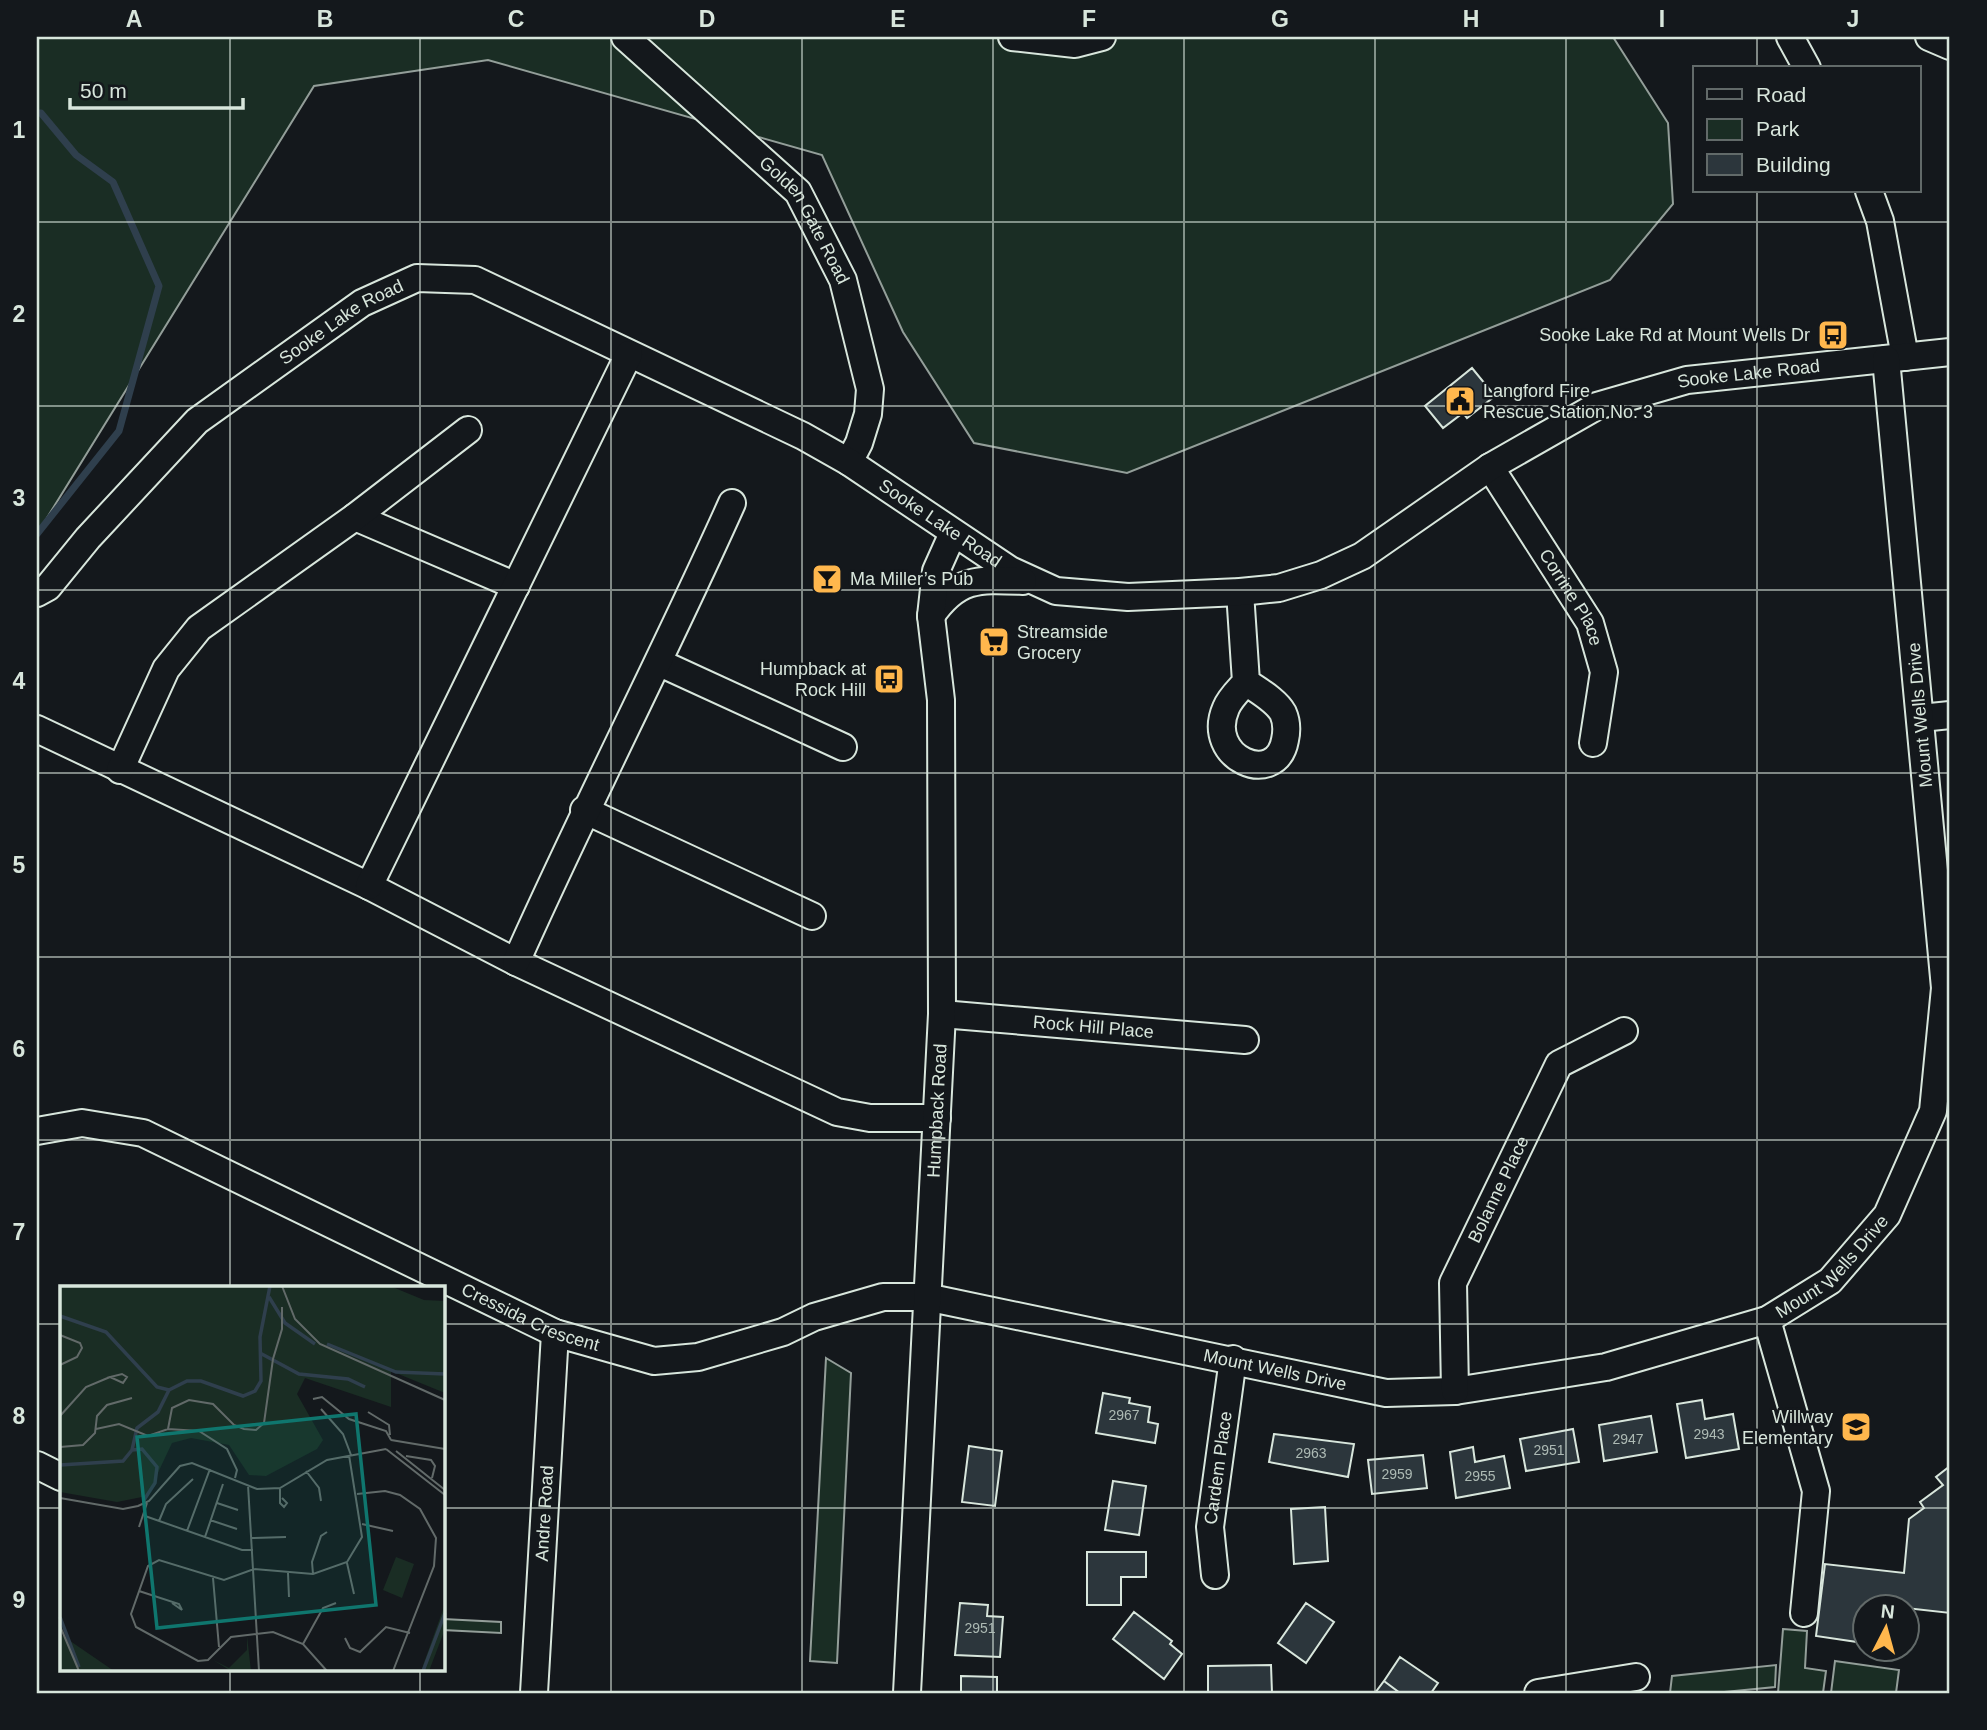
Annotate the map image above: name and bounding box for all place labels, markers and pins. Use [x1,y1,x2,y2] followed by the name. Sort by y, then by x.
[1816,318,1850,352] bus stop icon: Sooke Lake Rd at Mount Wells Dr
[1539,325,1810,345] place label: Sooke Lake Rd at Mount Wells Dr
[1483,381,1653,422] place label: Langford Fire Rescue Station No. 3
[1443,384,1477,418] public building icon: Langford Fire Rescue Station No. 3
[810,562,844,596] bar icon: Ma Miller’s Pub
[850,569,973,589] place label: Ma Miller’s Pub
[1017,622,1108,663] place label: Streamside Grocery
[977,625,1011,659] supermarket icon: Streamside Grocery
[760,659,866,700] place label: Humpback at Rock Hill
[872,662,906,696] bus stop icon: Humpback at Rock Hill
[1742,1407,1833,1448] place label: Willway Elementary
[1839,1410,1873,1444] school or university icon: Willway Elementary

